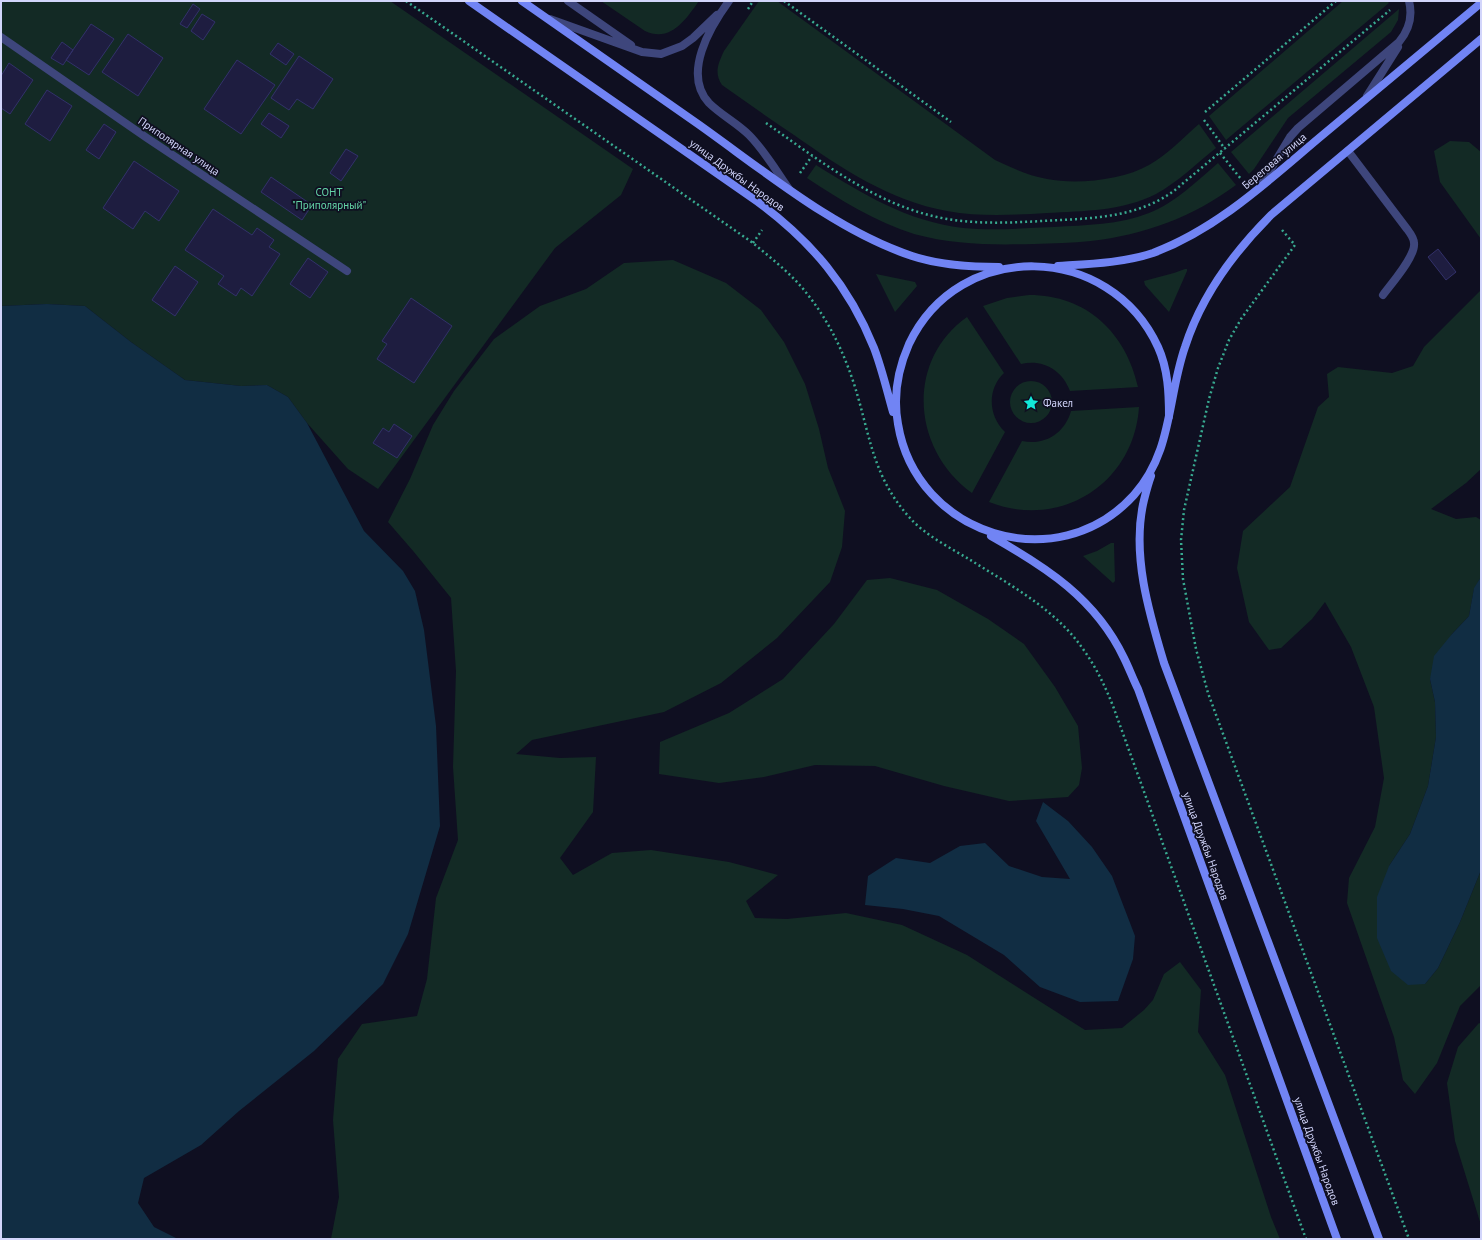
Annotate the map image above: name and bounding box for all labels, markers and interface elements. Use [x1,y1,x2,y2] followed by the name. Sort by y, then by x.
[136,114,222,178] street label: Приполярная улица
[1239,130,1309,192] street label: Береговая улица
[687,136,787,214] street label: улица Дружбы Народов
[292,185,366,212] park label: СОНТ "Приполярный"
[1022,394,1040,412] place icon: Факел
[1043,396,1073,410] place label: Факел
[1180,790,1232,902] street label: улица Дружбы Народов
[1291,1095,1343,1207] street label: улица Дружбы Народов

